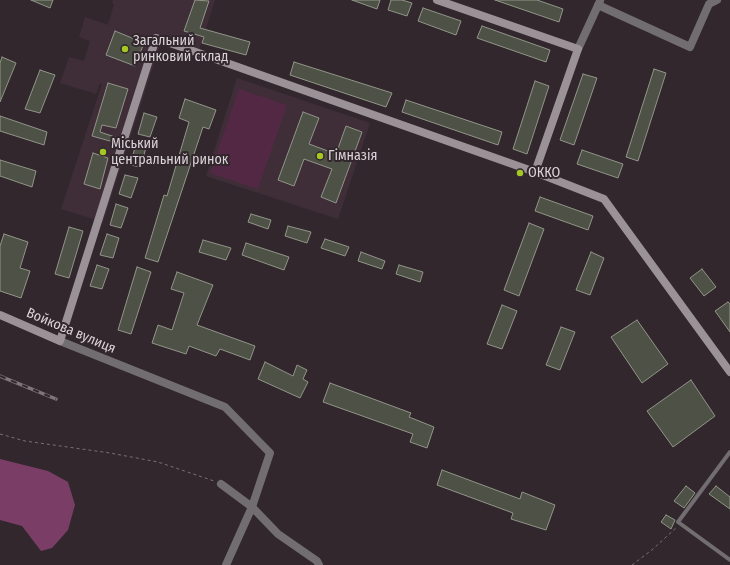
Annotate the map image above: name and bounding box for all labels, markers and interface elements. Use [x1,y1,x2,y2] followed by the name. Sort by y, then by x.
[133,33,228,66] place label: Загальний ринковий склад
[120,44,130,54] marker: Загальний ринковий склад
[111,136,228,168] place label: Міський центральний ринок
[98,147,108,157] marker: Міський центральний ринок
[328,148,377,164] place label: Гімназія
[315,151,325,161] marker: Гімназія
[528,165,560,181] place label: ОККО
[515,168,525,178] marker: ОККО
[24,305,118,357] street label: Войкова вулиця

